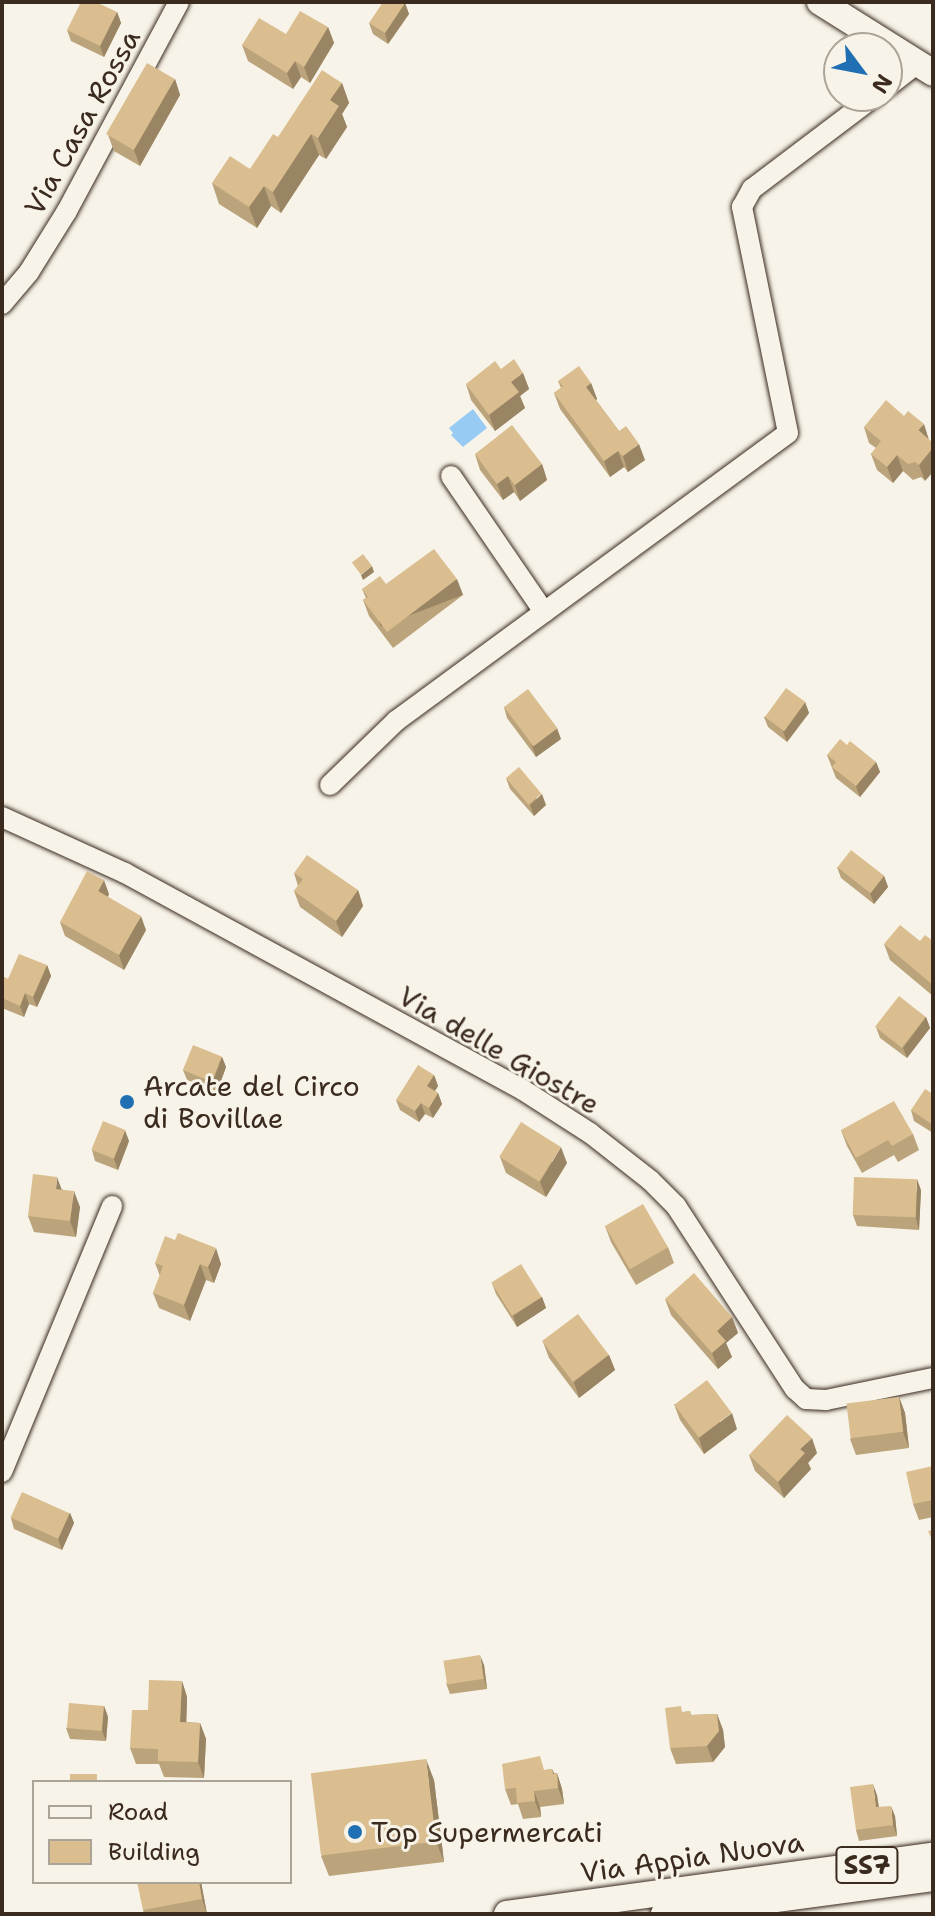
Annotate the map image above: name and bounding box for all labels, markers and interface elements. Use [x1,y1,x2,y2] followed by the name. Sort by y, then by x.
[17,23,147,221] street label: Via Casa Rossa
[823,32,903,112] north arrow
[865,69,899,99] text: N
[393,979,605,1121] street label: Via delle Giostre
[143,1069,360,1135] place label: Arcate del Circo di Bovillae
[118,1093,136,1111] marker: Arcate del Circo di Bovillae
[32,1780,292,1884] legend
[108,1796,168,1828] text: Road
[371,1815,603,1849] place label: Top Supermercati
[346,1823,364,1841] marker: Top Supermercati
[578,1825,806,1889] street label: Via Appia Nuova
[108,1836,200,1868] text: Building
[835,1843,899,1887] road number: SS7

